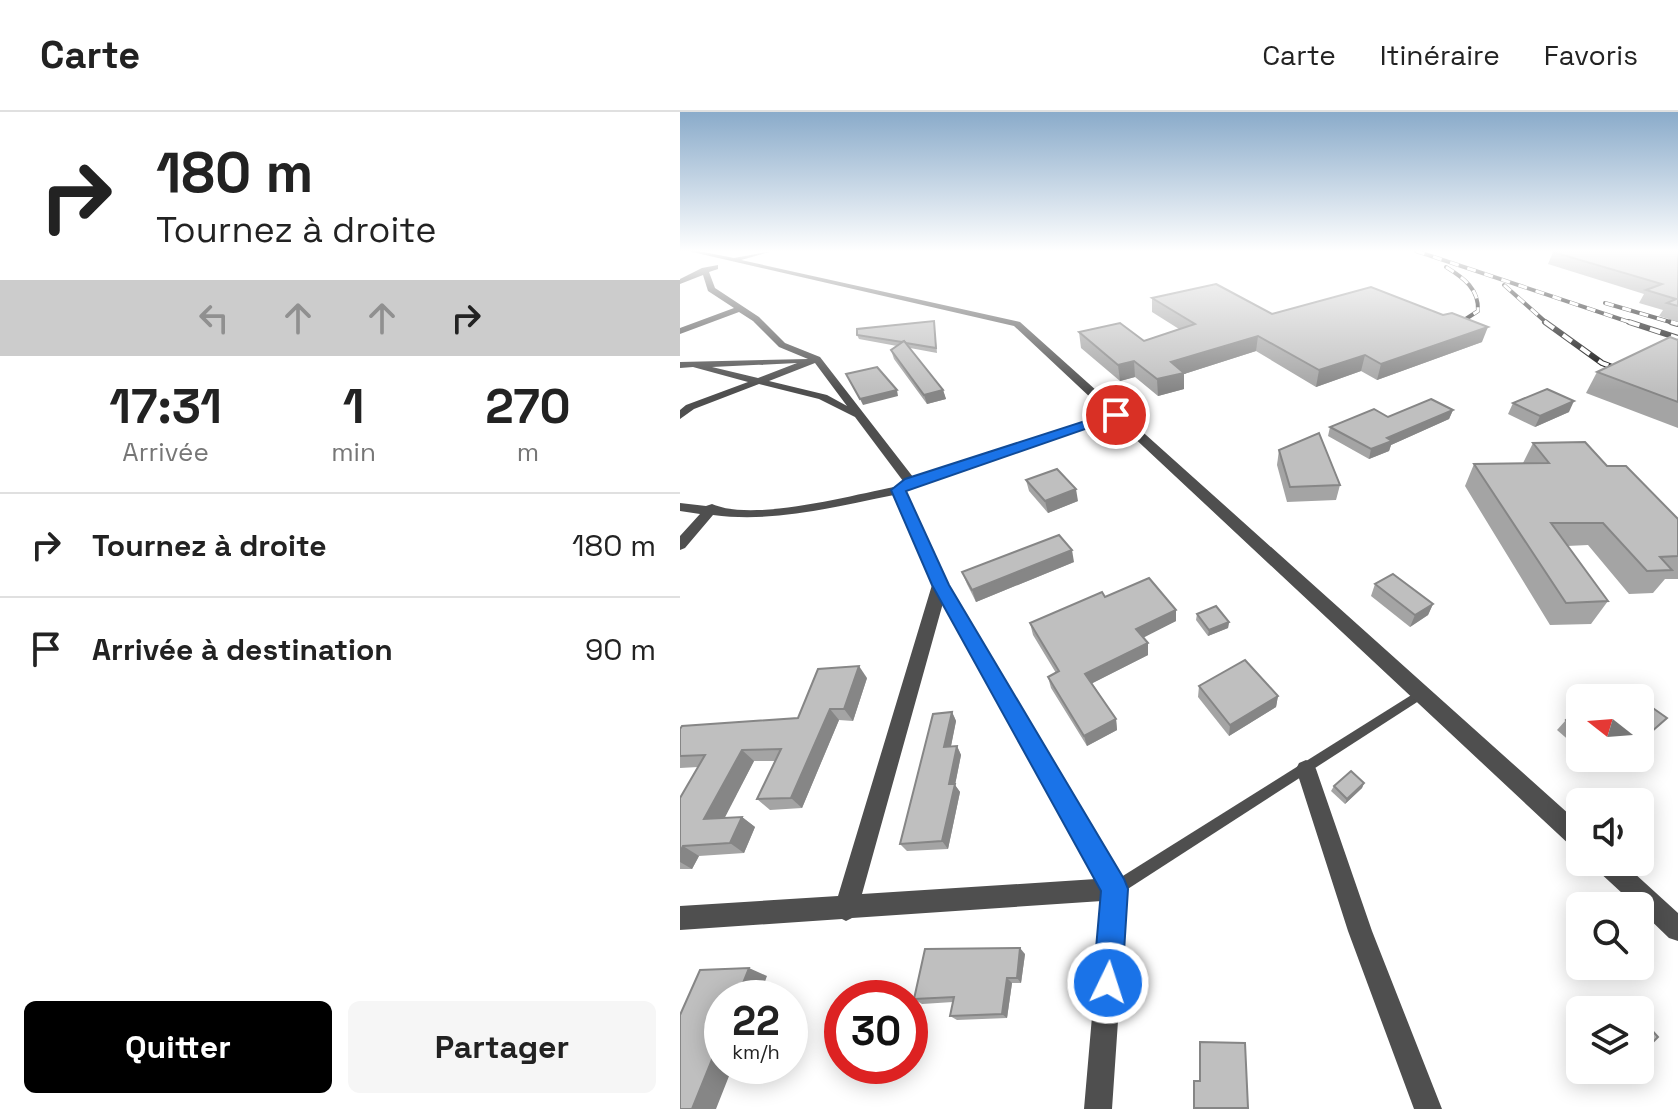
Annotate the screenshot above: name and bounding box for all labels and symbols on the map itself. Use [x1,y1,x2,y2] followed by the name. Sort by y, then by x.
[1082,381,1150,449] pin
[1566,684,1654,772] north arrow
[1066,941,1150,1025] position arrow
[824,980,928,1084] speed limit sign: 30

